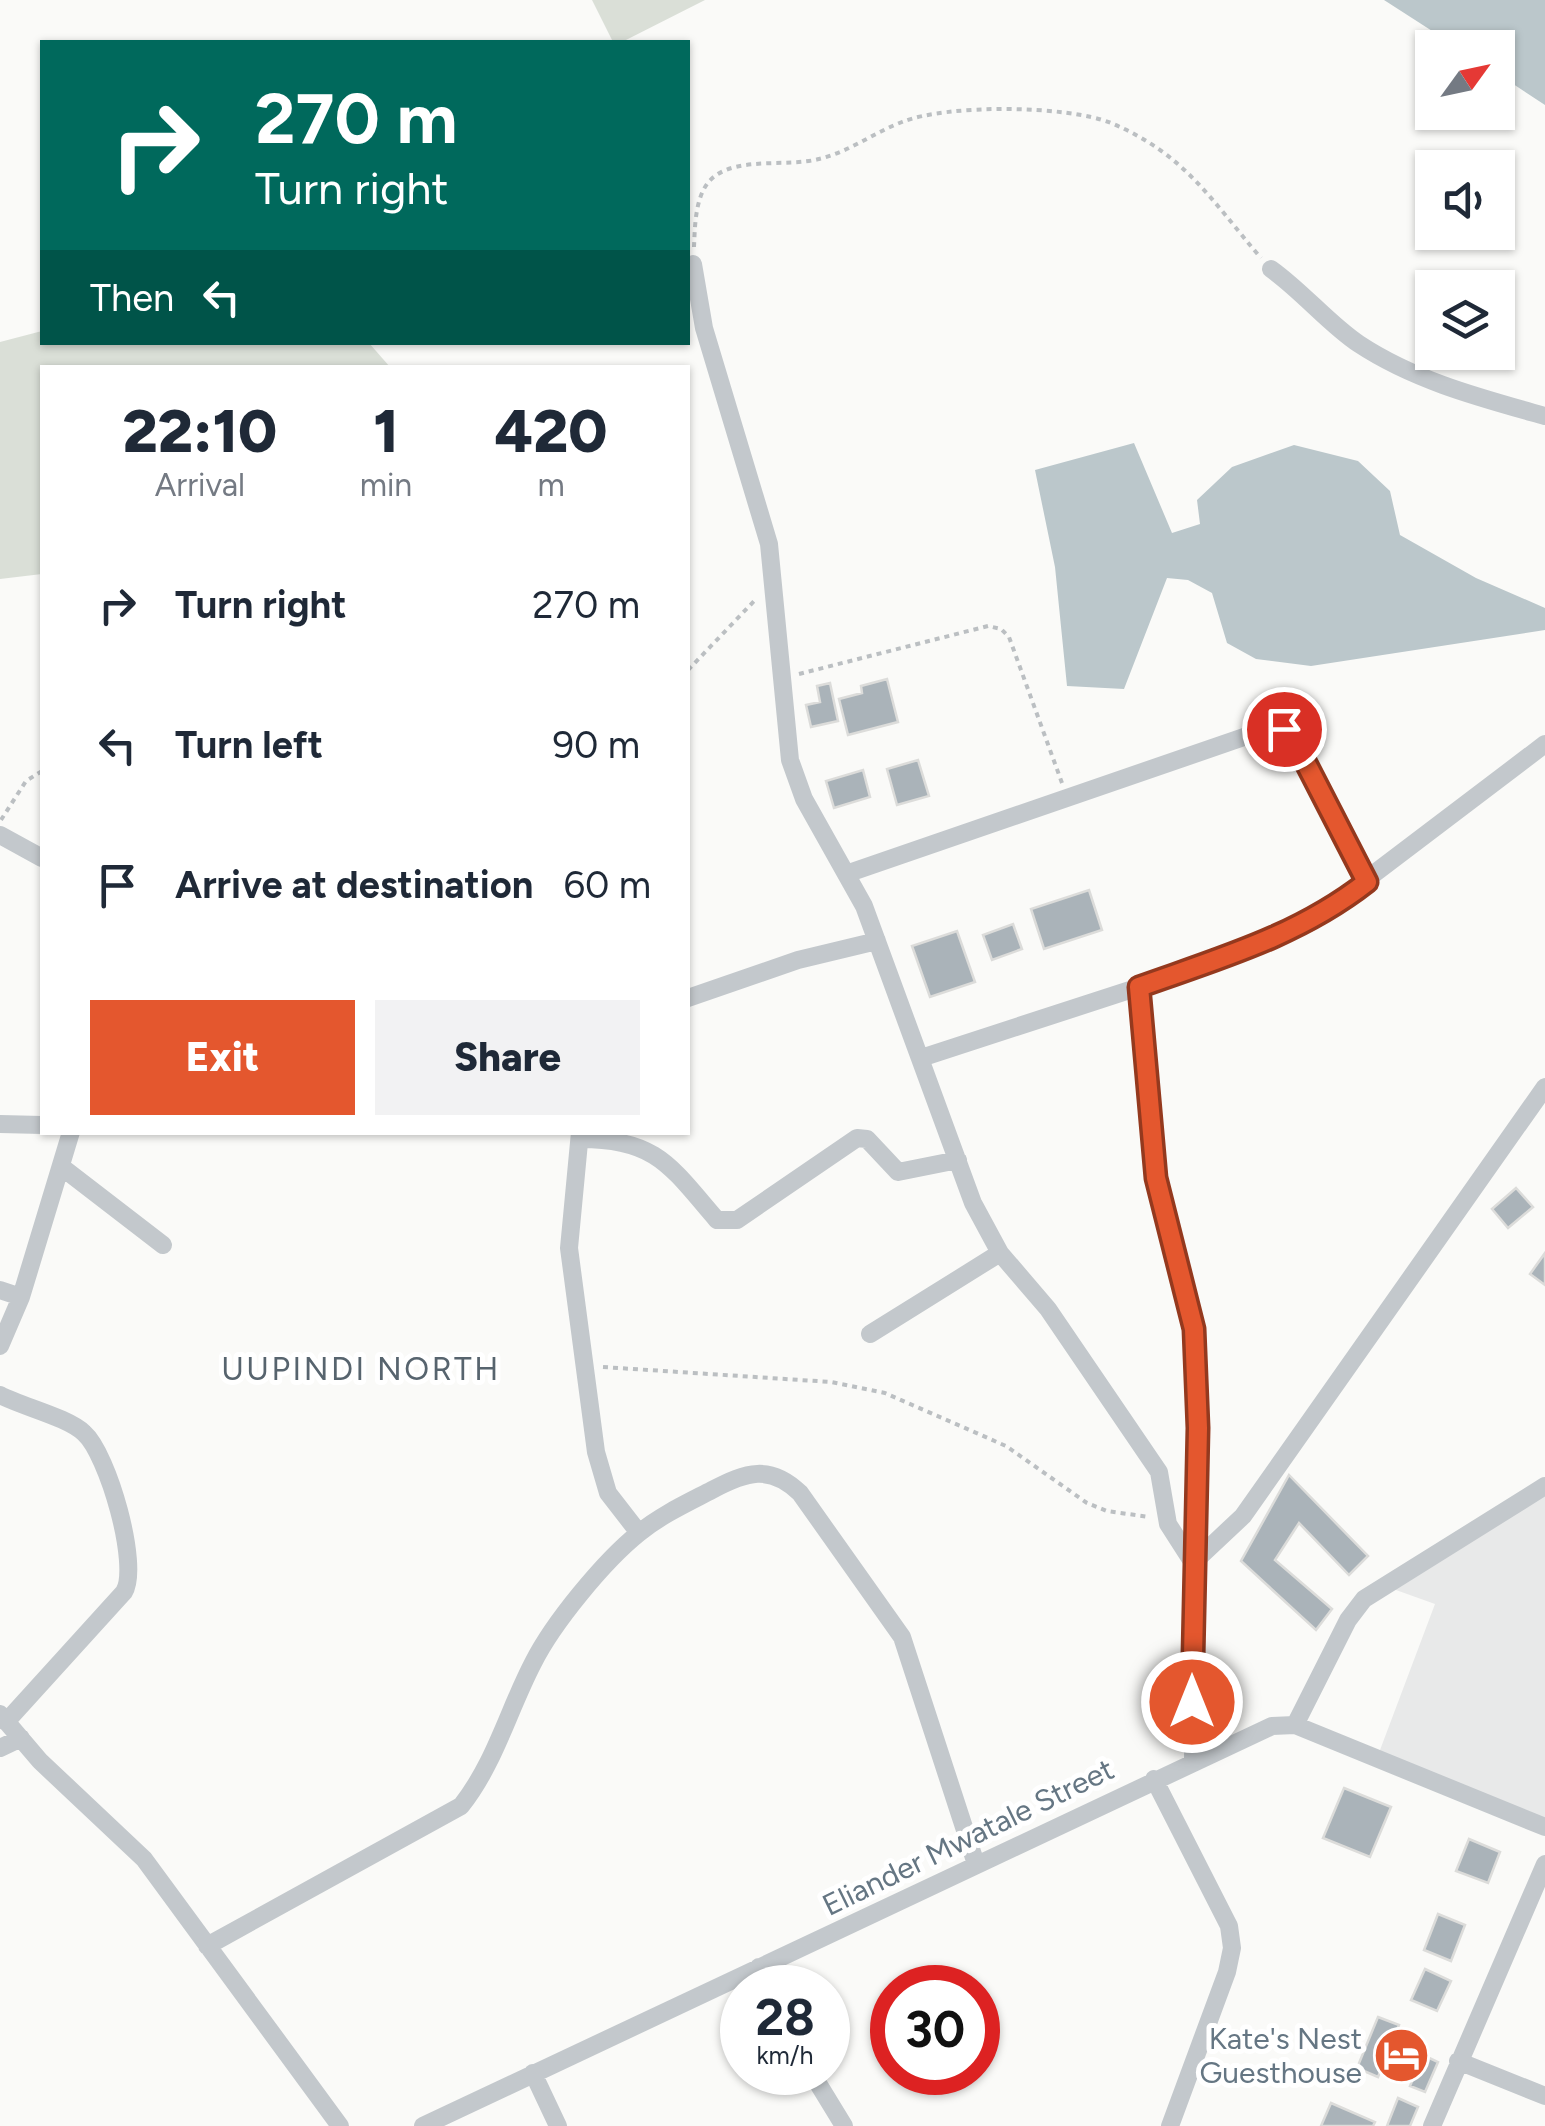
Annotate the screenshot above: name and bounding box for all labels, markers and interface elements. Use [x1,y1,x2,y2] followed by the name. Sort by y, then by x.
[1415,30,1515,130] north arrow
[1415,30,1515,370] map controls
[255,76,458,161] text: 270 m
[90,80,220,210] icon: right
[1415,150,1515,250] button: sound
[255,161,448,215] text: Turn right
[194,270,249,325] icon: left
[1415,270,1515,370] button: layers
[90,275,174,321] text: Then
[123,395,277,467] text: 22:10
[373,395,399,467] text: 1
[495,395,607,467] text: 420
[155,466,245,504] text: Arrival
[360,466,412,504] text: min
[537,466,565,504] text: m
[90,578,145,633] icon: right
[175,582,347,628] text: Turn right
[532,582,640,628] text: 270 m
[1242,687,1327,772] pin
[1257,702,1312,757] icon: arrive
[90,718,145,773] icon: left
[175,722,323,768] text: Turn left
[552,722,640,768] text: 90 m
[90,858,145,913] icon: arrive
[175,862,533,908] text: Arrive at destination
[563,862,651,908] text: 60 m
[90,1000,355,1115] button: Exit
[375,1000,640,1115] button: Share
[221,1350,501,1388] district label: UUPINDI NORTH
[1140,1650,1244,1754] position arrow
[816,1750,1120,1924] street label: Eliander Mwatale Street
[870,1965,1000,2095] speed limit sign: 30
[755,1987,815,2048] text: 28
[1200,2020,1362,2091] place label: Kate's Nest Guesthouse
[1371,2025,1431,2085] hotel icon: Kate's Nest Guesthouse
[756,2040,814,2070] text: km/h

